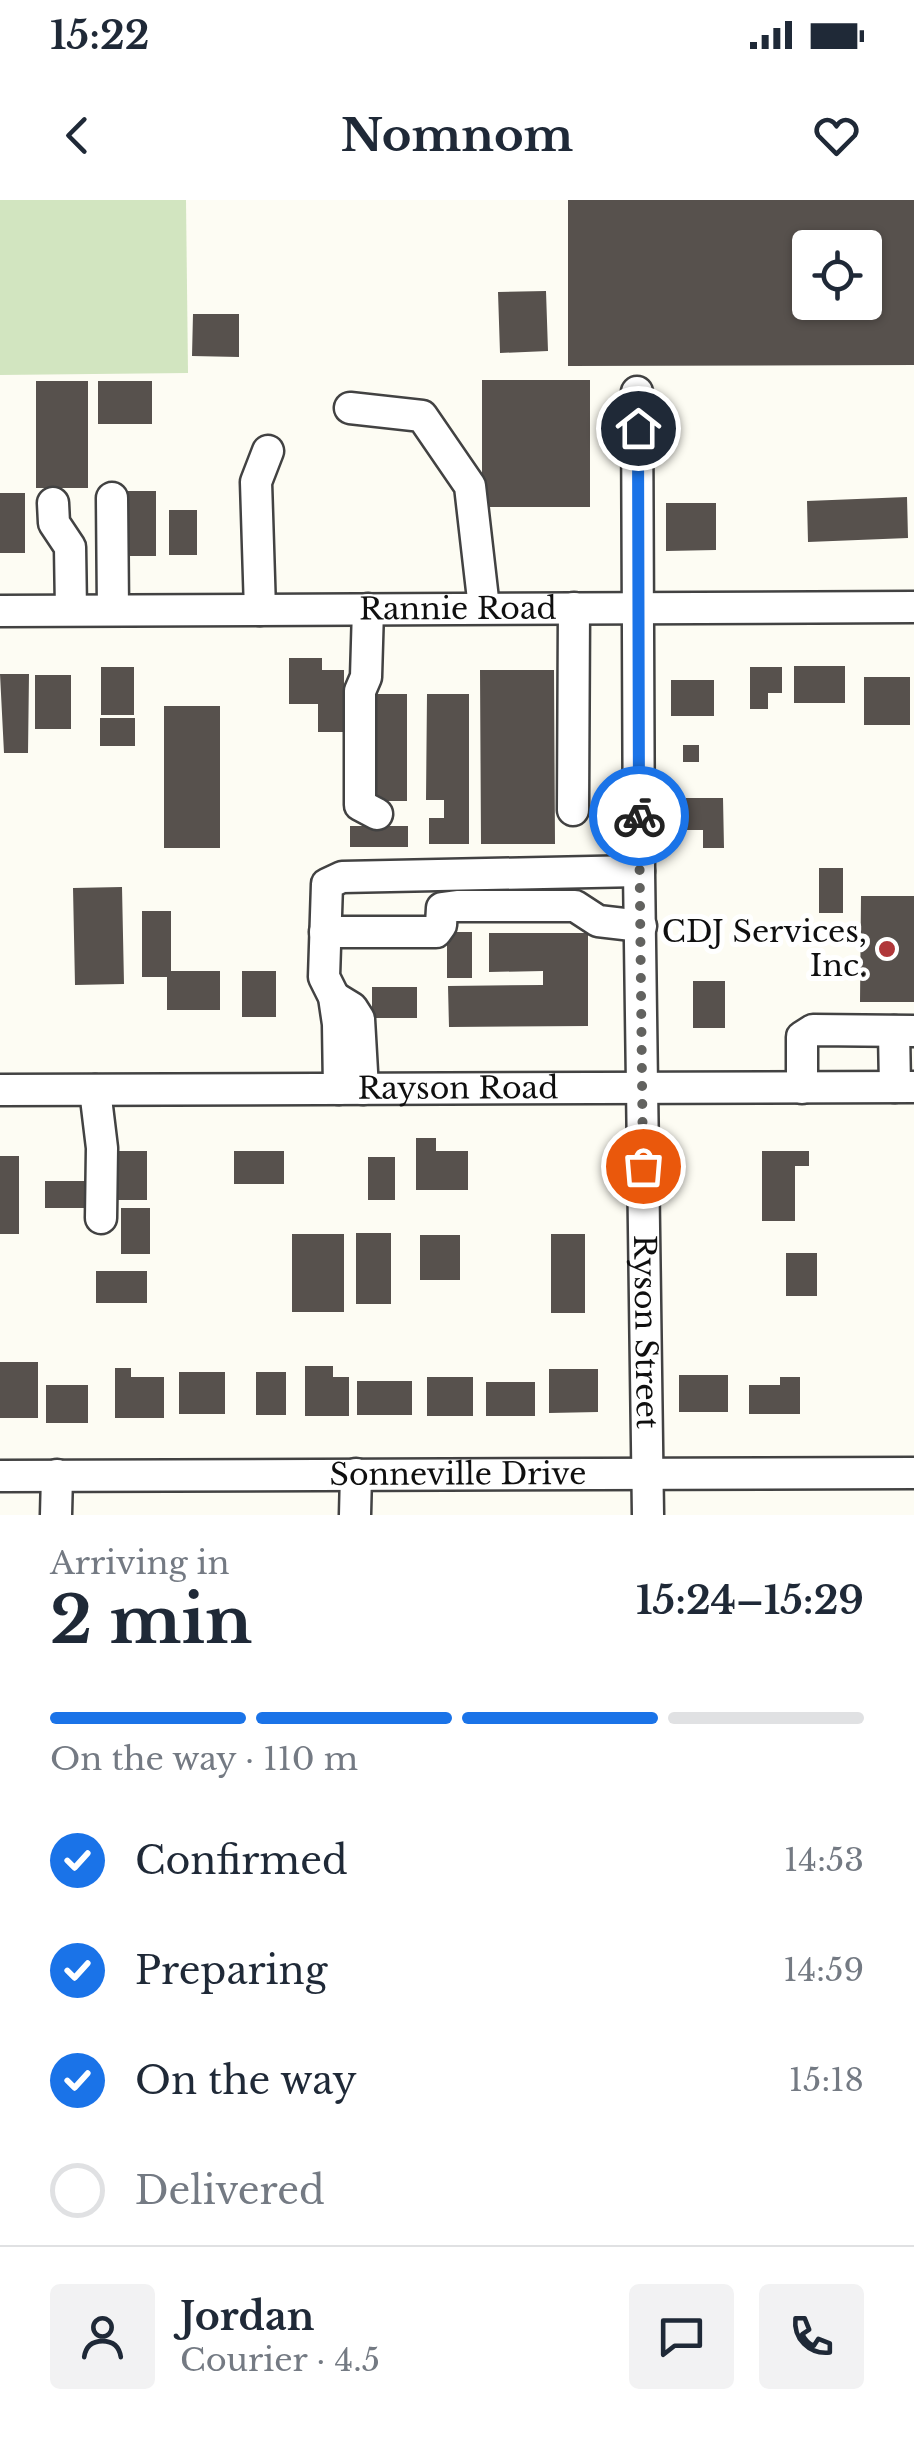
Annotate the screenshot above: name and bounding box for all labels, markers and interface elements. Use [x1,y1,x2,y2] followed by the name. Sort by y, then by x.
[50,12,149,59] text: 15:22
[341,107,573,163] text: Nomnom
[50,108,105,163] icon: back
[809,108,864,163] icon: heart
[792,230,882,320] map controls
[792,230,882,320] button: locate
[596,386,681,471] pin
[611,401,666,456] icon: home
[359,590,557,627] street label: Rannie Road
[589,766,689,866] courier
[612,789,667,844] icon: bike
[662,913,867,984] place label: CDJ Services, Inc.
[876,938,898,960] marker: CDJ Services, Inc.
[358,1069,558,1107] street label: Rayson Road
[601,1124,686,1209] pin
[616,1139,671,1194] icon: bag
[626,1235,666,1430] street label: Ryson Street
[330,1455,586,1493] street label: Sonneville Drive
[50,1543,229,1583] text: Arriving in
[636,1577,864,1624] text: 15:24–15:29
[50,1580,252,1661] text: 2 min
[50,1739,358,1779] text: On the way · 110 m
[50,1833,105,1888] icon: check
[135,1837,348,1884] text: Confirmed
[784,1840,864,1880] text: 14:53
[50,1943,105,1998] icon: check
[135,1947,327,1994] text: Preparing
[783,1950,864,1990] text: 14:59
[50,2053,105,2108] icon: check
[135,2057,357,2104] text: On the way
[789,2060,864,2100] text: 15:18
[135,2167,325,2214] text: Delivered
[50,2284,155,2389] button: person
[629,2284,734,2389] button: chat
[759,2284,864,2389] button: phone
[180,2293,314,2340] text: Jordan
[180,2340,380,2380] text: Courier · 4.5

